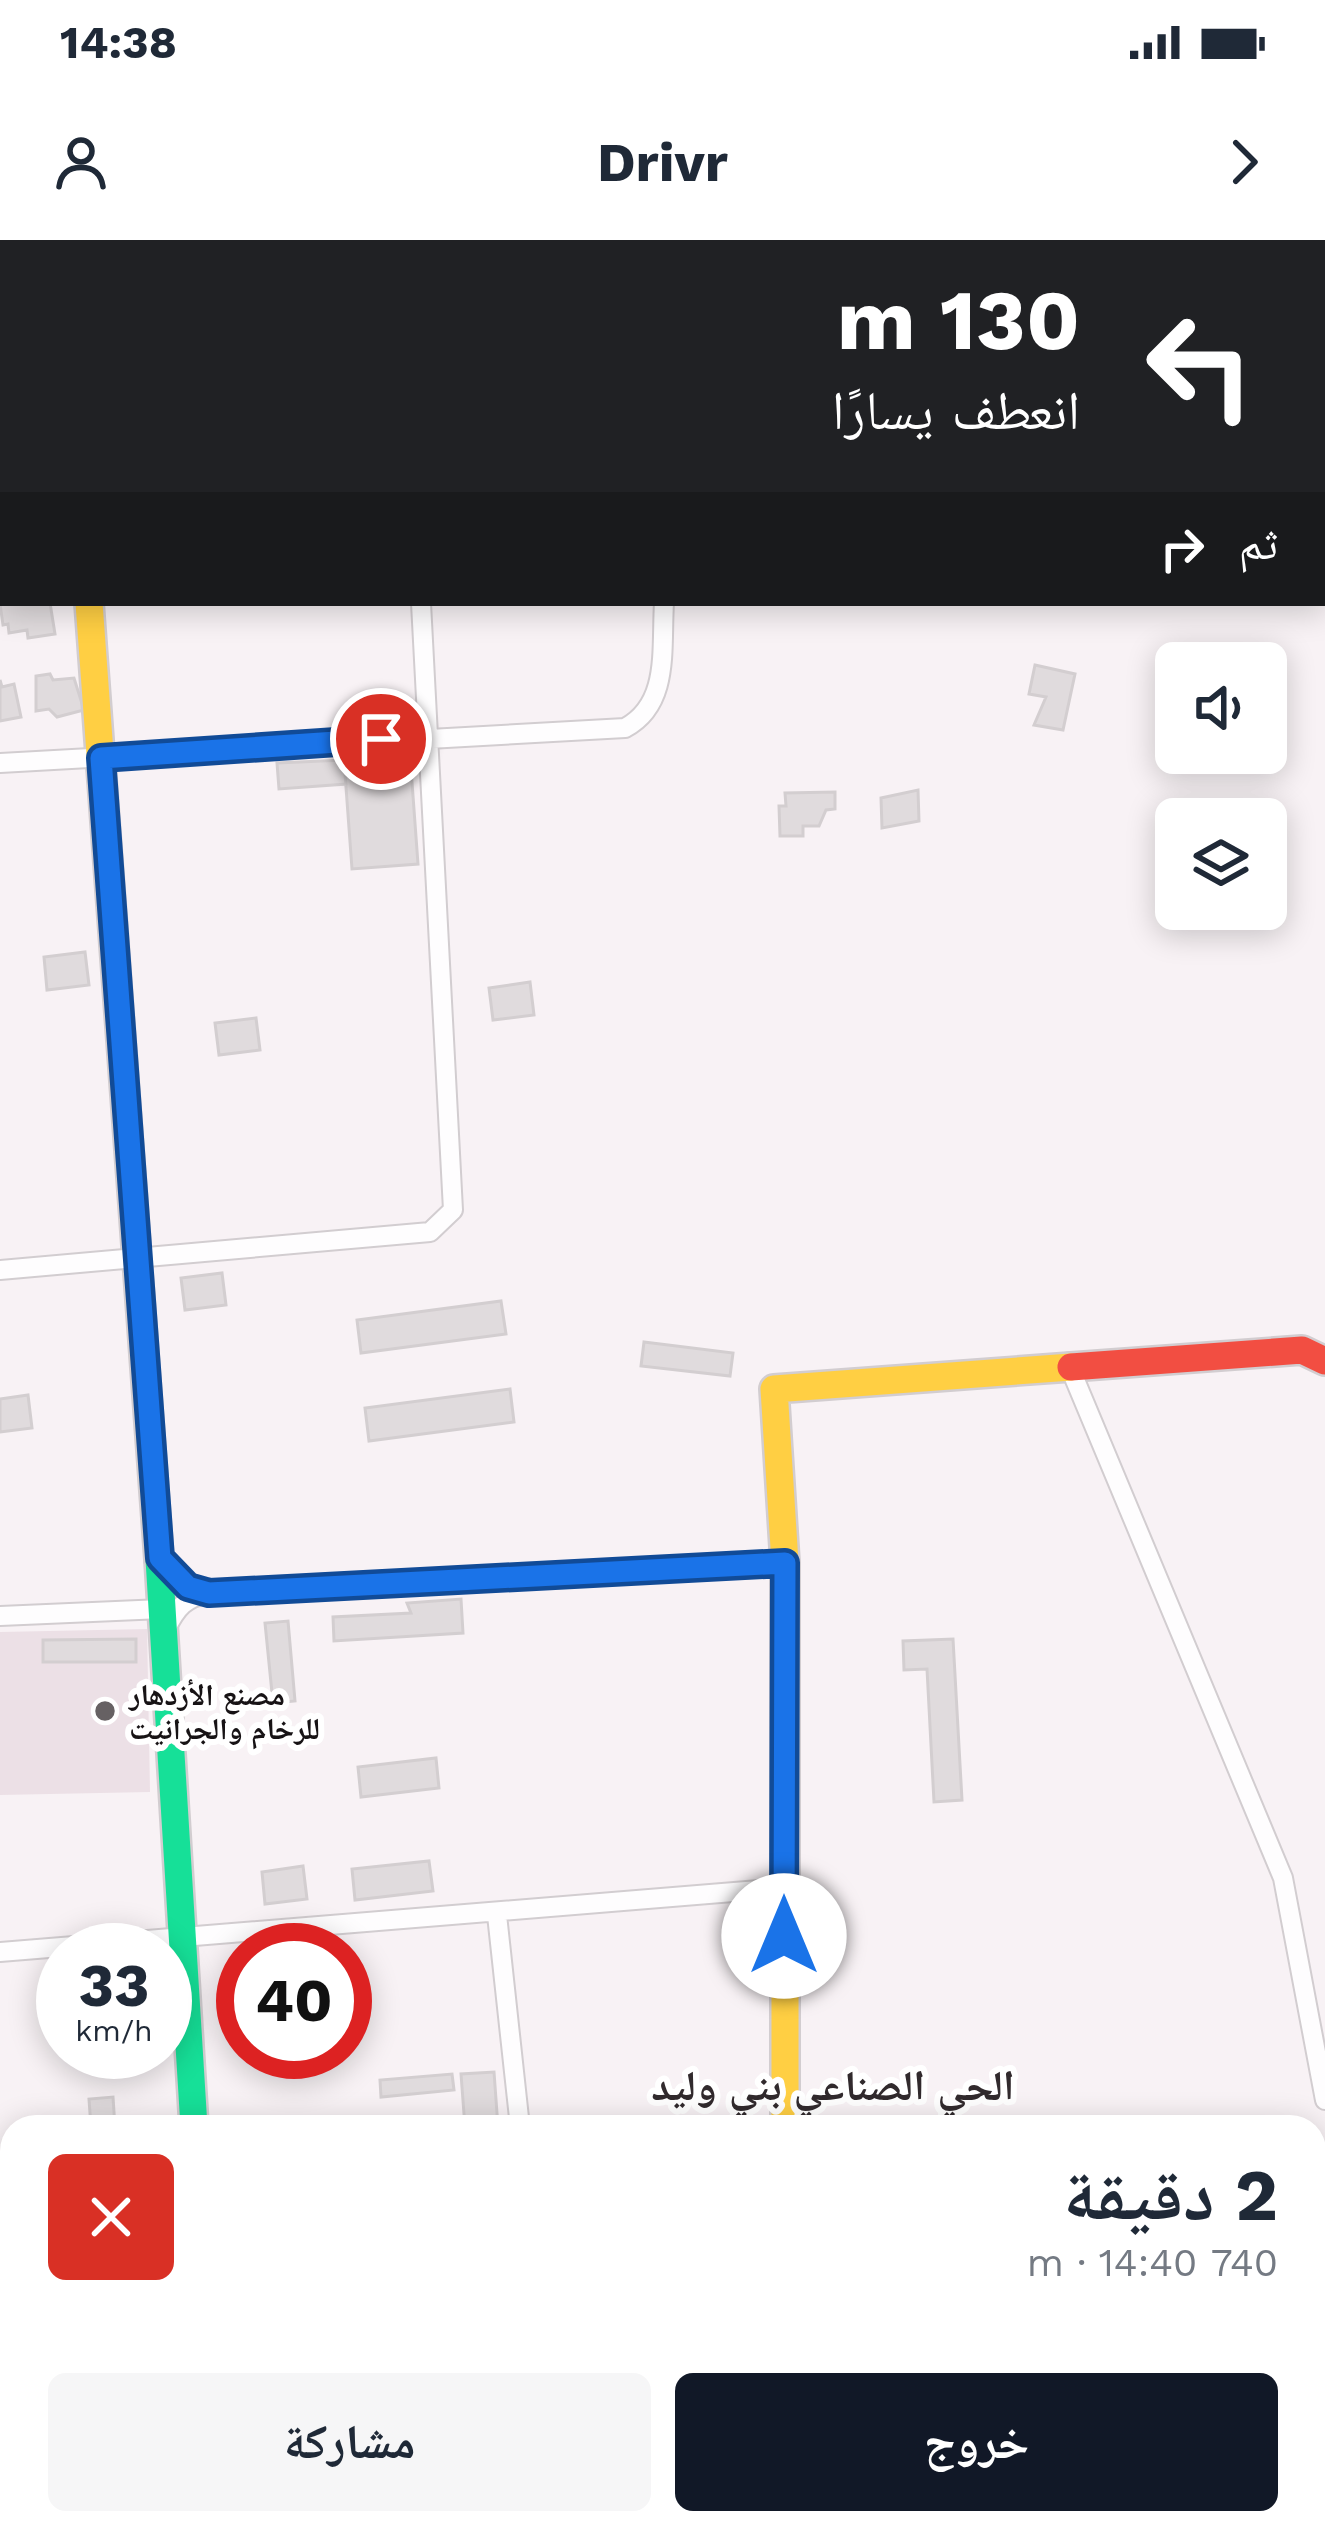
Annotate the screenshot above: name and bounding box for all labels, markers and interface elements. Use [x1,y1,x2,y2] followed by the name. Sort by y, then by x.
[60,16,177,69] text: 14:38
[48,129,114,195] icon: person
[1211,129,1277,195] icon: forward
[597,131,728,194] text: Drivr
[837,271,1080,369] text: 130 m
[1122,288,1278,444] icon: left
[832,379,1080,442] text: انعطف يسارًا
[1149,516,1215,582] icon: right
[1239,517,1278,570] text: ثم
[1155,642,1287,930] map controls
[1155,642,1287,774] button: sound
[330,688,432,790] pin
[348,706,414,772] icon: arrive
[1155,798,1287,930] button: layers
[127,1677,320,1750] place label: مصنع الأزدهار للرخام والجرانيت
[92,1698,118,1724] marker: مصنع الأزدهار للرخام والجرانيت
[721,1873,847,1999] position arrow
[216,1923,372,2079] speed limit sign: 40
[78,1950,150,2021] text: 33
[75,2013,153,2048] text: km/h
[651,2061,1015,2118] district label: الحي الصناعي بني وليد
[1063,2153,1278,2237] text: 2 دقيقة
[48,2154,174,2280] button: close
[1027,2240,1278,2285] text: 740 m · 14:40
[48,2373,651,2511] button: مشاركة
[675,2373,1278,2511] button: خروج

